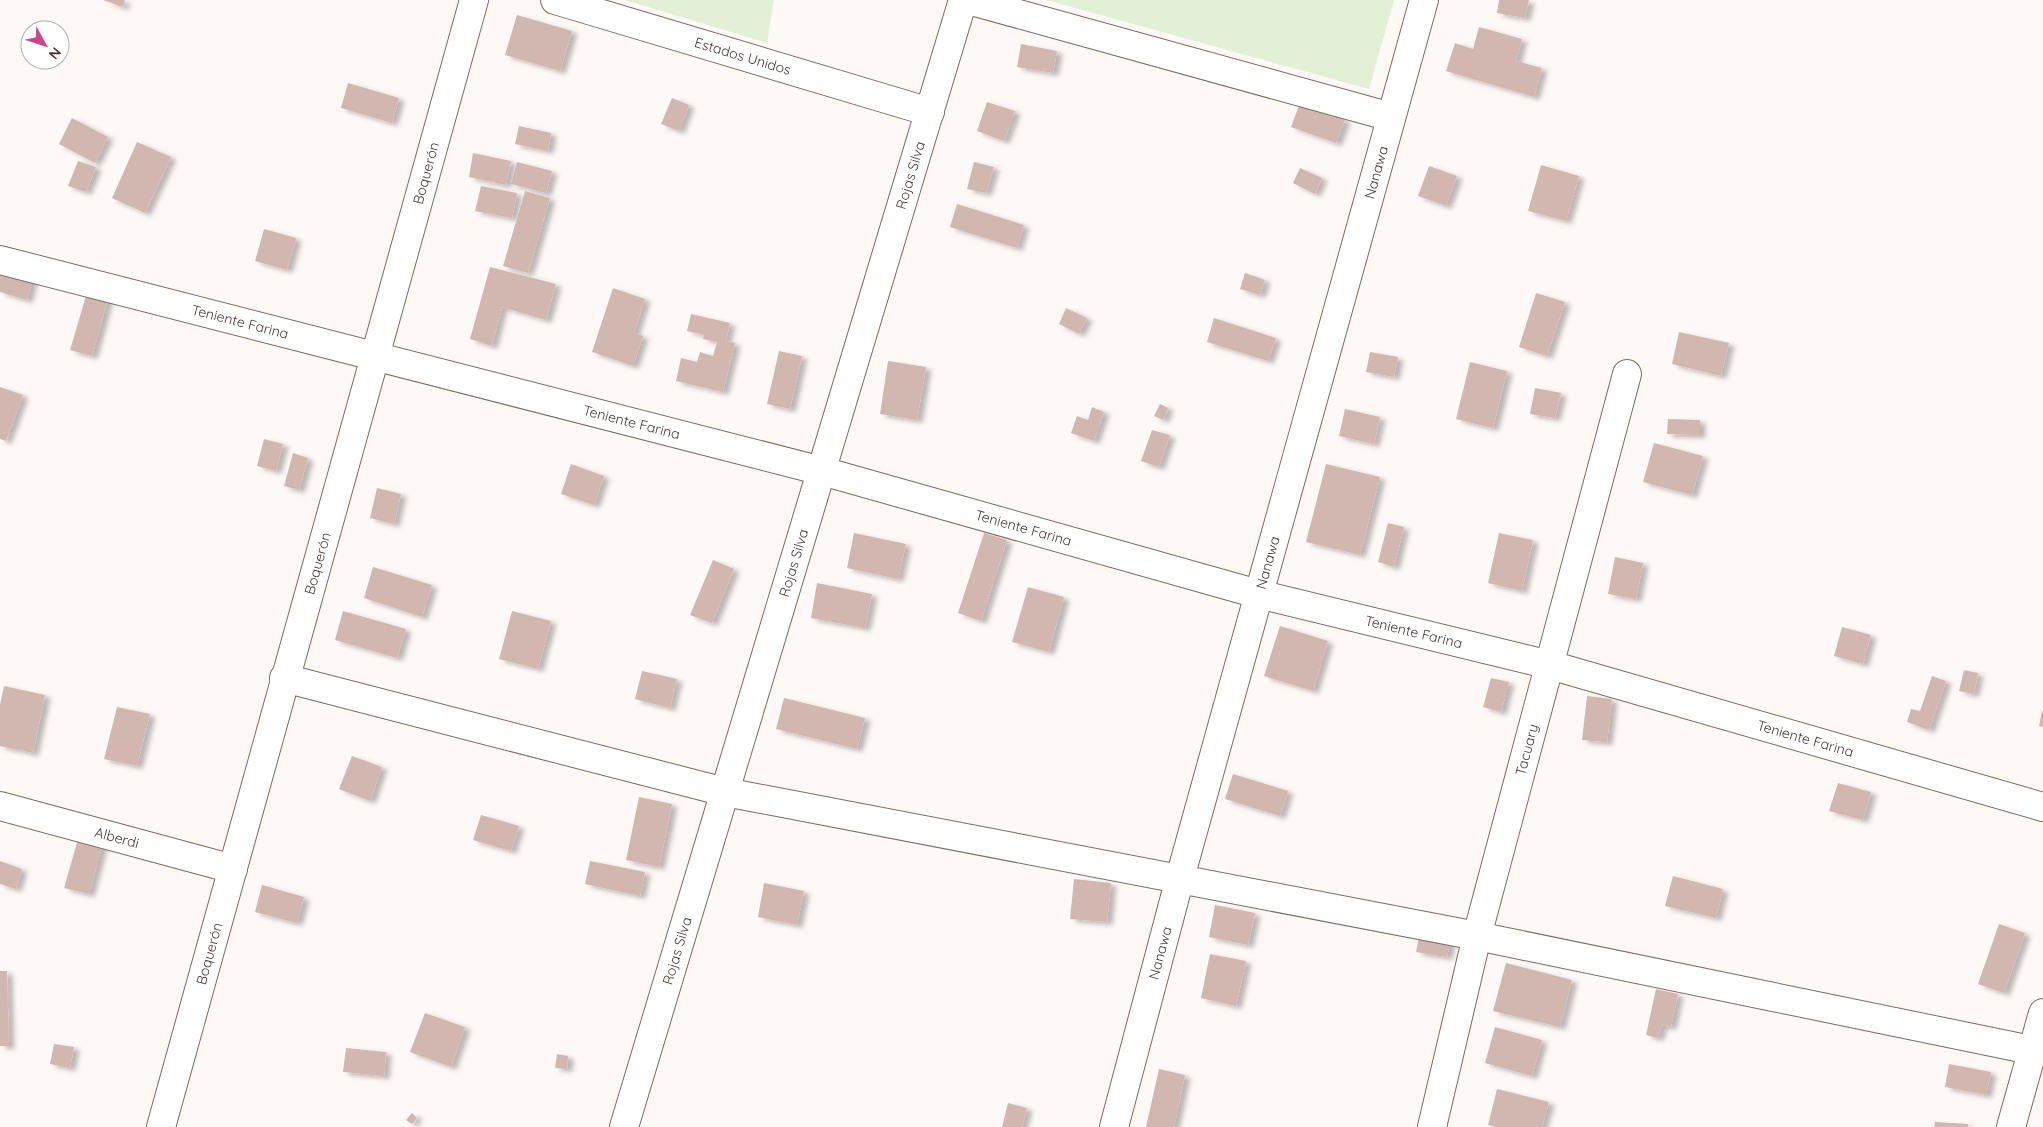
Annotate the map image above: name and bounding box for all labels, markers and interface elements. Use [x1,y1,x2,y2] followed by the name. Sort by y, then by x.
[20,20,70,70] north arrow
[692,33,793,79] street label: Estados Unidos
[45,44,65,63] text: N
[892,139,929,211] street label: Rojas Silva
[409,140,443,206] street label: Boquerón
[1360,144,1392,201] street label: Nanawa
[190,301,291,343] street label: Teniente Farina
[581,401,682,443] street label: Teniente Farina
[973,506,1074,550] street label: Teniente Farina
[775,527,812,599] street label: Rojas Silva
[300,530,335,597] street label: Boquerón
[1252,534,1284,591] street label: Nanawa
[1363,611,1464,652] street label: Teniente Farina
[1755,716,1856,761] street label: Teniente Farina
[1511,722,1542,777] street label: Tacuary
[93,823,141,852] street label: Alberdi
[658,915,696,987] street label: Rojas Silva
[192,920,226,987] street label: Boquerón
[1144,924,1176,982] street label: Nanawa

